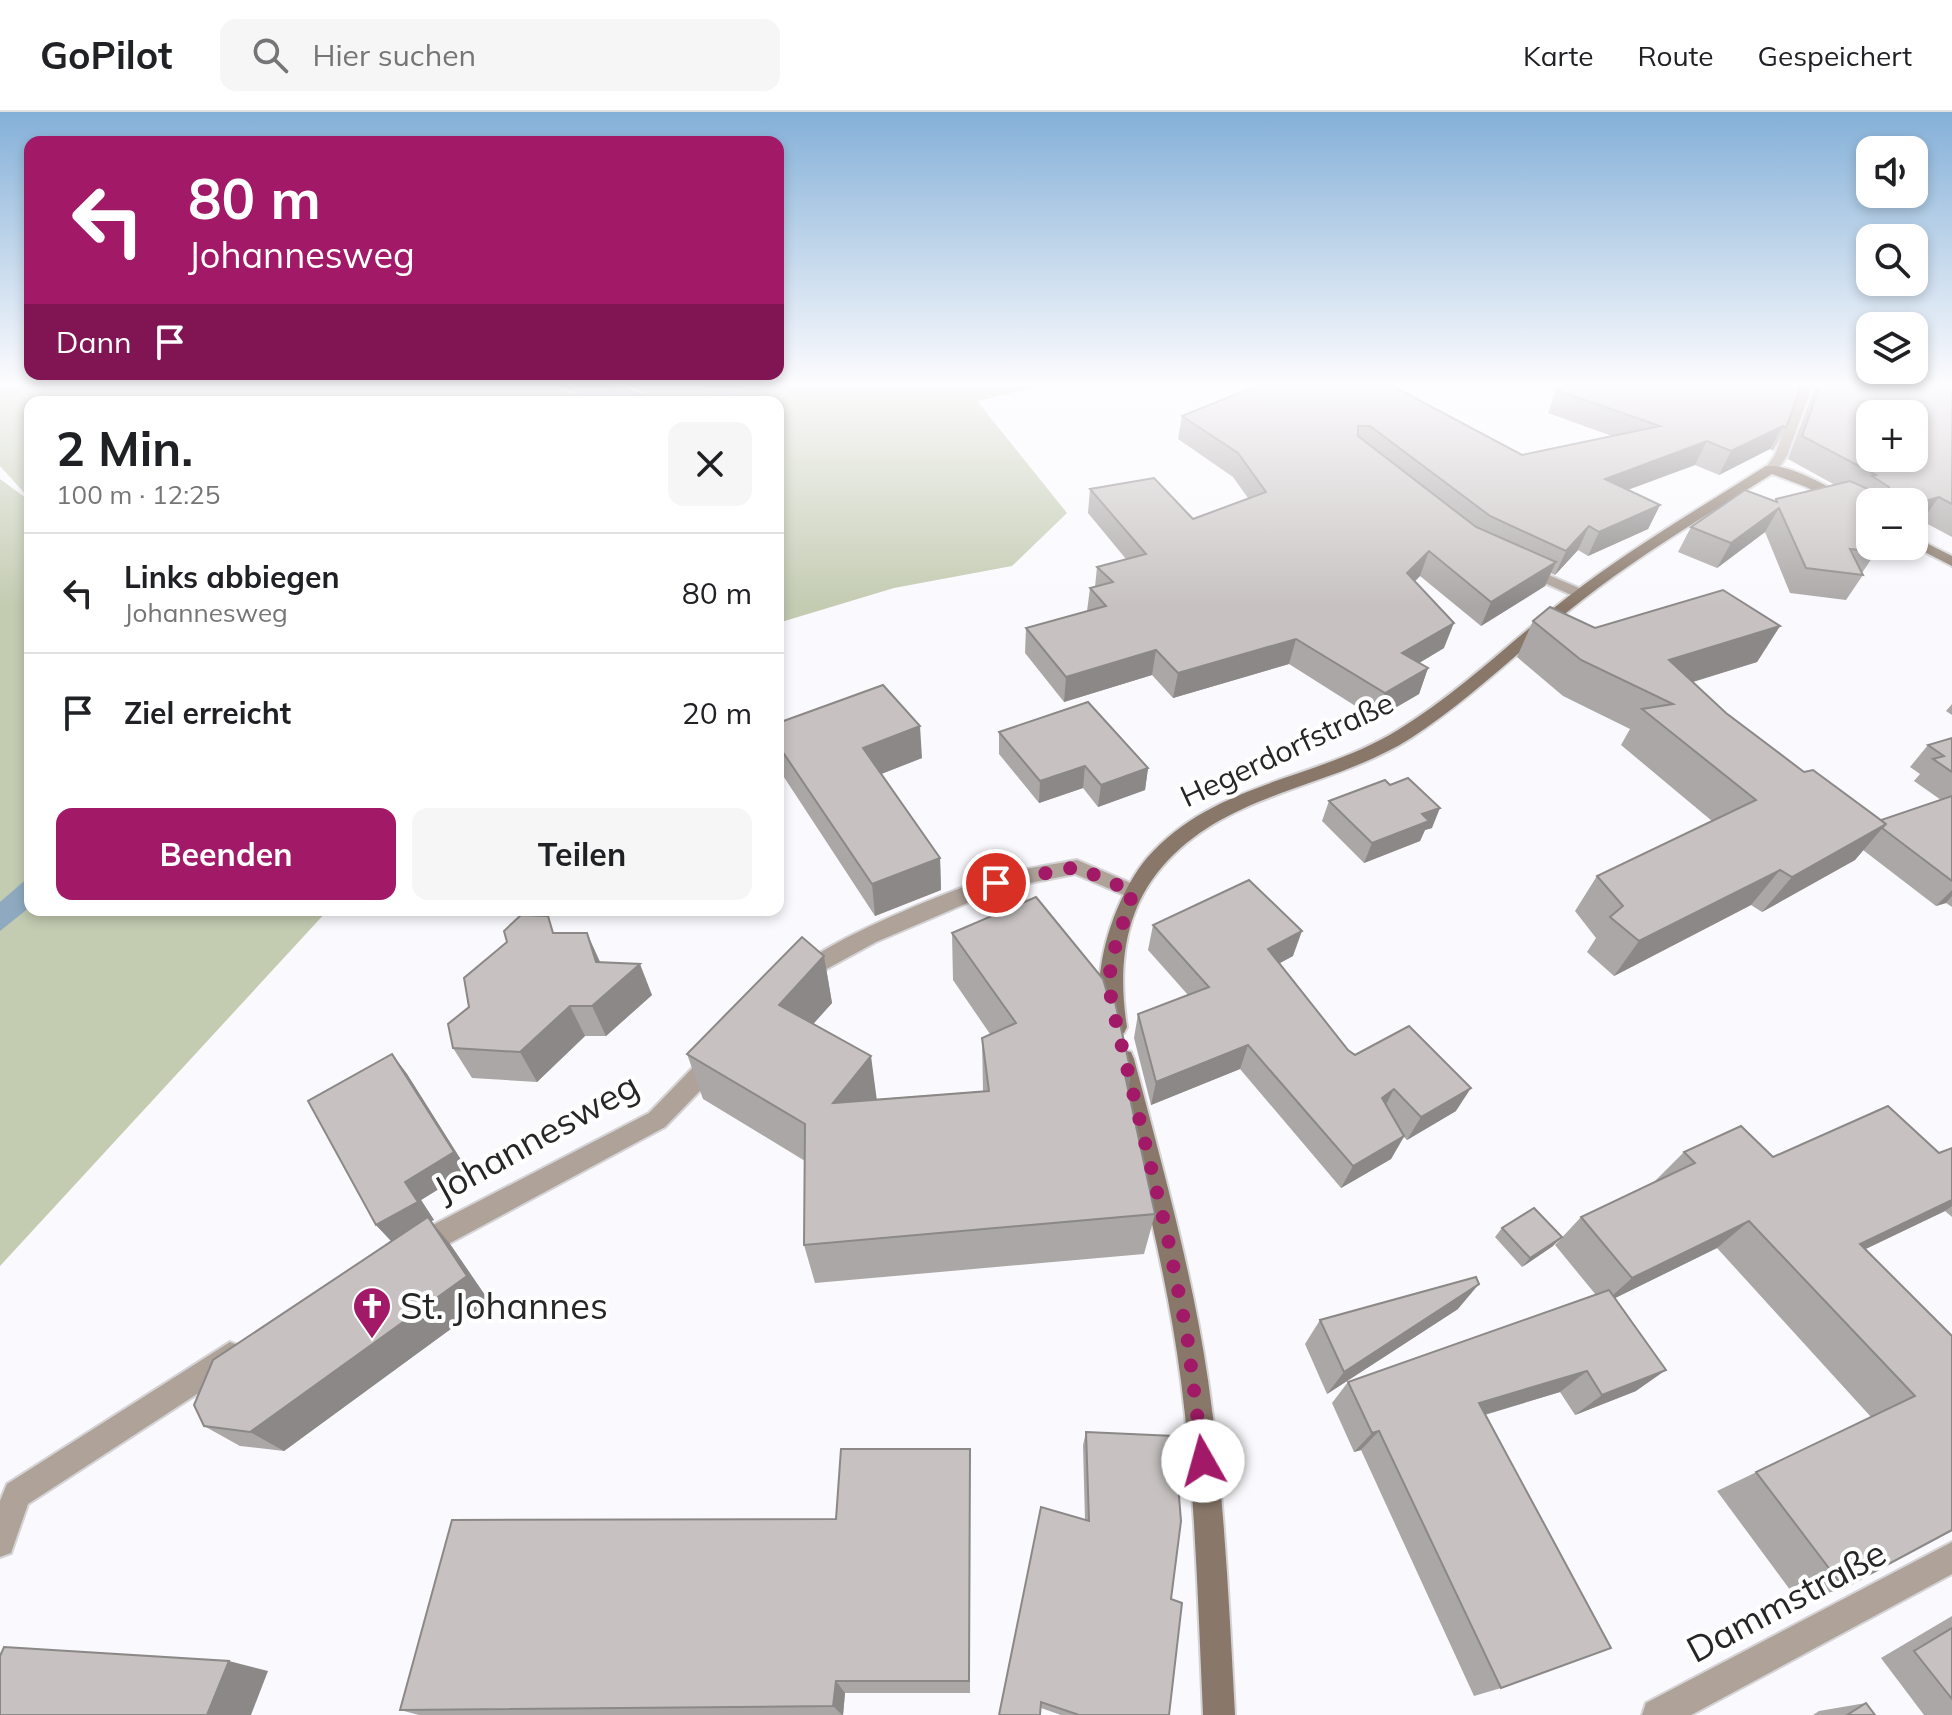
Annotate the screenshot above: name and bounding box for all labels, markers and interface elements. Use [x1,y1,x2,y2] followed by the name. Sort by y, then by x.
[220,19,780,91] search box
[40,31,172,79] text: GoPilot
[248,33,292,77] icon: search
[312,36,476,74] text: Hier suchen
[1523,38,1593,73] text: Karte
[1637,38,1714,73] text: Route
[1758,38,1912,73] text: Gespeichert
[1856,136,1928,560] map controls
[1856,136,1928,208] button: sound
[188,163,321,233] text: 80 m
[56,168,160,272] icon: left
[1856,224,1928,296] button: search
[188,232,415,277] text: Johannesweg
[1856,312,1928,384] button: layers
[148,320,192,364] icon: arrive
[56,323,132,361] text: Dann
[1856,400,1928,472] button: +
[56,418,193,478] text: 2 Min.
[668,422,752,506] button: close
[56,478,220,511] text: 100 m · 12:25
[1856,488,1928,560] button: −
[124,558,340,596] text: Links abbiegen
[56,571,100,615] icon: left
[682,574,752,612] text: 80 m
[124,596,288,629] text: Johannesweg
[1174,683,1399,815] street label: Hegerdorfstraße
[56,691,100,735] icon: arrive
[124,694,291,732] text: Ziel erreicht
[682,694,752,732] text: 20 m
[56,808,396,900] button: Beenden
[412,808,752,900] button: Teilen
[962,849,1030,917] pin
[974,861,1018,905] icon: arrive
[426,1062,646,1211] street label: Johannesweg
[400,1283,608,1328] place label: St. Johannes
[351,1285,393,1340] church icon: St. Johannes
[1161,1419,1245,1503] position arrow
[1679,1529,1893,1672] street label: Dammstraße

